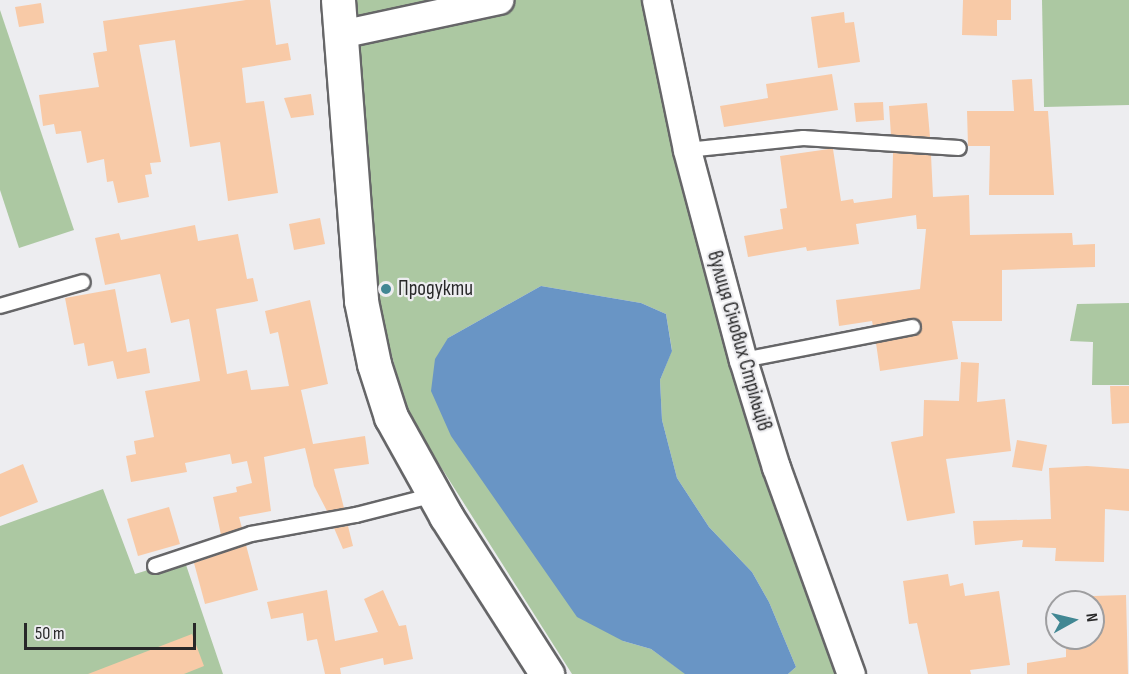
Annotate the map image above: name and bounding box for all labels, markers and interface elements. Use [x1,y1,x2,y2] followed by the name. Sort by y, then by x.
[701,248,777,434] street label: вулиця Січових Стрільців
[398,276,473,302] place label: Продукти
[379,282,393,296] marker: Продукти
[1045,590,1105,650] north arrow
[27,611,200,649] scale bar
[1081,612,1101,623] text: N
[35,623,65,644] text: 50 m

